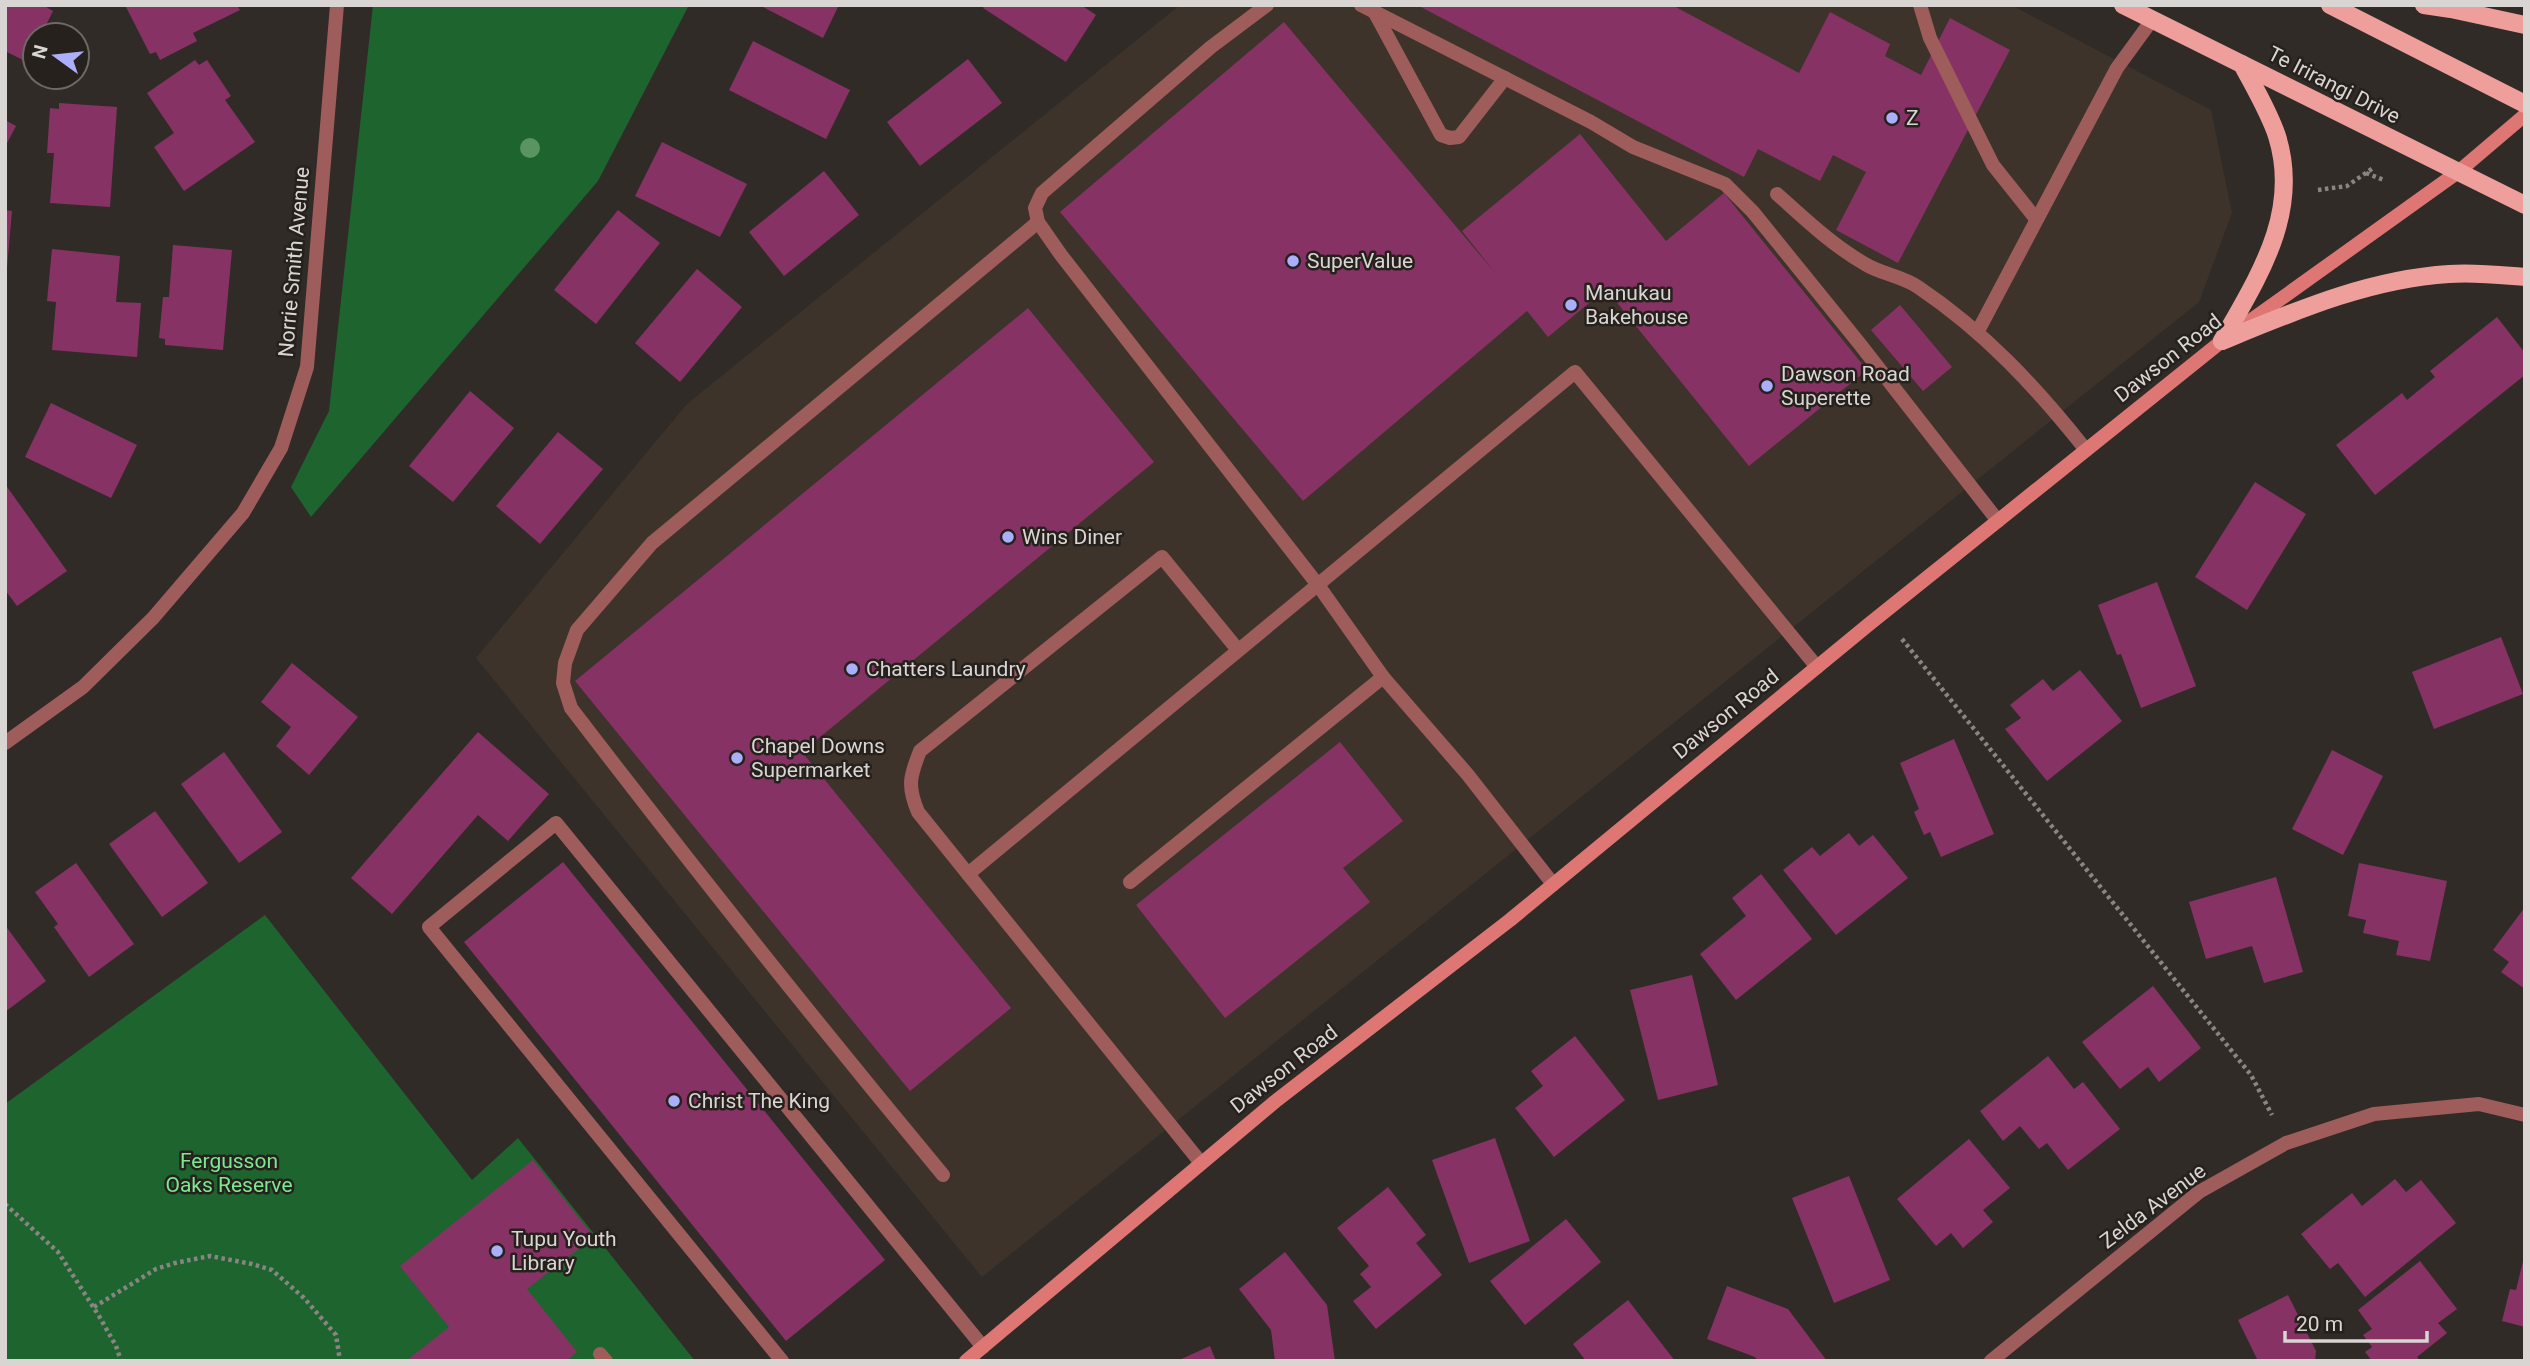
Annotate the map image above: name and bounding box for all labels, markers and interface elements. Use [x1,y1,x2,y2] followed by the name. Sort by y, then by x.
[21,21,91,91] north arrow
[2264,41,2404,129] street label: Te Irirangi Drive
[27,42,53,61] text: N
[1906,106,1919,130] place label: Z
[1884,110,1900,126] marker: Z
[274,166,314,358] street label: Norrie Smith Avenue
[1307,249,1413,273] place label: SuperValue
[1285,253,1301,269] marker: SuperValue
[1585,281,1688,329] place label: Manukau Bakehouse
[1563,297,1579,313] marker: Manukau Bakehouse
[2110,309,2226,407] street label: Dawson Road
[1781,362,1910,410] place label: Dawson Road Superette
[1759,378,1775,394] marker: Dawson Road Superette
[1022,525,1122,549] place label: Wins Diner
[1000,529,1016,545] marker: Wins Diner
[866,657,1026,681] place label: Chatters Laundry
[844,661,860,677] marker: Chatters Laundry
[1668,664,1784,764] street label: Dawson Road
[751,734,885,782] place label: Chapel Downs Supermarket
[729,750,745,766] marker: Chapel Downs Supermarket
[1226,1020,1342,1118] street label: Dawson Road
[688,1089,830,1113] place label: Christ The King
[666,1093,682,1109] marker: Christ The King
[165,1149,293,1197] park label: Fergusson Oaks Reserve
[2096,1159,2210,1253] street label: Zelda Avenue
[511,1227,617,1275] place label: Tupu Youth Library
[489,1243,505,1259] marker: Tupu Youth Library
[2285,1300,2427,1344] scale bar
[2296,1312,2343,1336] text: 20 m

